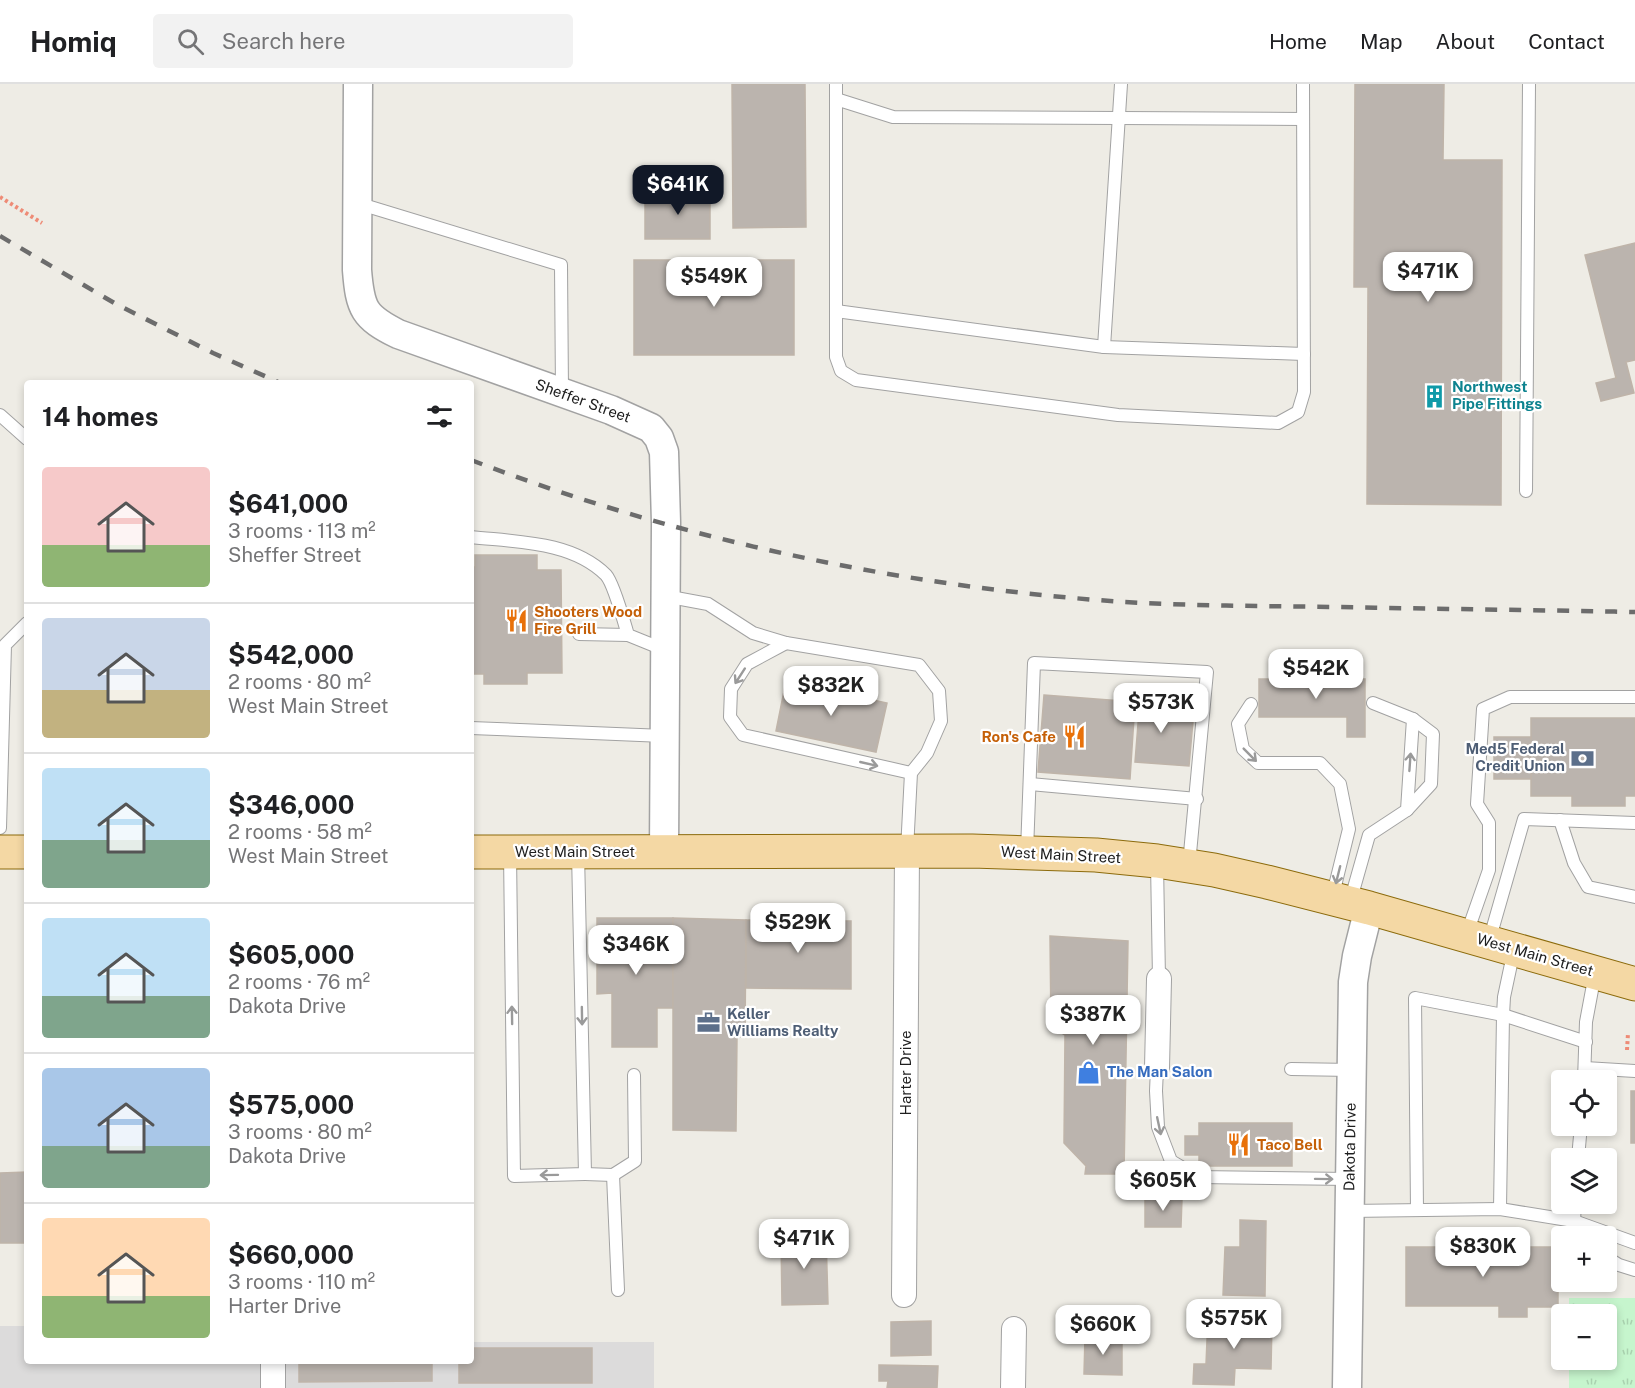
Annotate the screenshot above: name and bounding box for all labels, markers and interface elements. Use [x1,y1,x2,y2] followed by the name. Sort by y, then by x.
[153,14,573,68] search box
[30,25,117,58] text: Homiq
[174,25,207,58] icon: search
[222,28,345,54] text: Search here
[1269,29,1327,54] text: Home
[1360,29,1403,54] text: Map
[1436,29,1495,54] text: About
[1528,29,1605,54] text: Contact
[636,165,720,216] pin: $641K
[647,172,709,196] text: $641K
[1386,252,1470,303] pin: $471K
[672,257,756,308] pin: $549K
[1397,259,1459,283] text: $471K
[680,264,748,288] text: $549K
[533,375,633,426] street label: Sheffer Street
[1452,378,1542,412] place label: Northwest Pipe Fittings
[1421,383,1447,409] building icon: Northwest Pipe Fittings
[423,400,456,433] icon: filters
[42,401,158,432] text: 14 homes
[228,488,348,519] text: $641,000
[90,491,162,563] icon: home
[228,519,376,543] text: 3 rooms · 113 m²
[228,543,362,567] text: Sheffer Street
[534,603,642,637] place label: Shooters Wood Fire Grill
[503,608,529,634] restaurant icon: Shooters Wood Fire Grill
[228,639,354,670] text: $542,000
[90,642,162,714] icon: home
[1274,649,1358,700] pin: $542K
[1282,656,1350,680] text: $542K
[789,666,873,717] pin: $832K
[733,667,745,684] one-way arrow
[228,670,371,694] text: 2 rooms · 80 m²
[797,673,865,697] text: $832K
[1119,683,1203,734] pin: $573K
[1127,690,1195,714] text: $573K
[228,694,389,718] text: West Main Street
[1061,724,1087,750] restaurant icon: Ron's Cafe
[981,728,1056,745] place label: Ron's Cafe
[1465,740,1565,774] place label: Med5 Federal Credit Union
[1570,745,1596,771] bank icon: Med5 Federal Credit Union
[1243,748,1257,763] one-way arrow
[1405,753,1416,773] one-way arrow
[859,758,878,770] one-way arrow
[228,789,354,820] text: $346,000
[90,792,162,864] icon: home
[228,820,372,844] text: 2 rooms · 58 m²
[515,843,635,860] street label: West Main Street
[1000,843,1122,866] street label: West Main Street
[228,844,389,868] text: West Main Street
[1331,865,1343,884] one-way arrow
[756,903,840,954] pin: $529K
[764,910,832,934] text: $529K
[594,925,678,976] pin: $346K
[1475,930,1596,979] street label: West Main Street
[602,932,670,956] text: $346K
[228,939,354,970] text: $605,000
[90,942,162,1014] icon: home
[228,970,370,994] text: 2 rooms · 76 m²
[228,994,346,1018] text: Dakota Drive
[1051,995,1135,1046] pin: $387K
[1060,1002,1126,1026] text: $387K
[576,1005,587,1025] one-way arrow
[727,1005,839,1039] place label: Keller Williams Realty
[506,1006,518,1026] one-way arrow
[696,1010,722,1036] office icon: Keller Williams Realty
[897,1031,914,1115] street label: Harter Drive
[1076,1059,1102,1085] shop icon: The Man Salon
[1107,1063,1213,1080] place label: The Man Salon
[1551,1070,1617,1370] map controls
[1551,1070,1617,1136] button: locate
[228,1089,354,1120] text: $575,000
[90,1092,162,1164] icon: home
[1340,1103,1359,1191] street label: Dakota Drive
[1154,1116,1165,1135] one-way arrow
[228,1120,372,1144] text: 3 rooms · 80 m²
[1226,1132,1252,1158] restaurant icon: Taco Bell
[1257,1136,1323,1153] place label: Taco Bell
[228,1144,346,1168] text: Dakota Drive
[1551,1148,1617,1214] button: layers
[1121,1161,1205,1212] pin: $605K
[1129,1168,1197,1192] text: $605K
[539,1169,559,1181] one-way arrow
[1314,1173,1334,1185] one-way arrow
[762,1219,846,1270] pin: $471K
[773,1226,835,1250] text: $471K
[1551,1226,1617,1292] button: +
[1441,1227,1525,1278] pin: $830K
[1449,1234,1517,1258] text: $830K
[228,1239,354,1270] text: $660,000
[90,1242,162,1314] icon: home
[228,1270,375,1294] text: 3 rooms · 110 m²
[228,1294,341,1318] text: Harter Drive
[1192,1299,1276,1350] pin: $575K
[1551,1304,1617,1370] button: −
[1061,1305,1145,1356] pin: $660K
[1200,1306,1268,1330] text: $575K
[1069,1312,1137,1336] text: $660K

